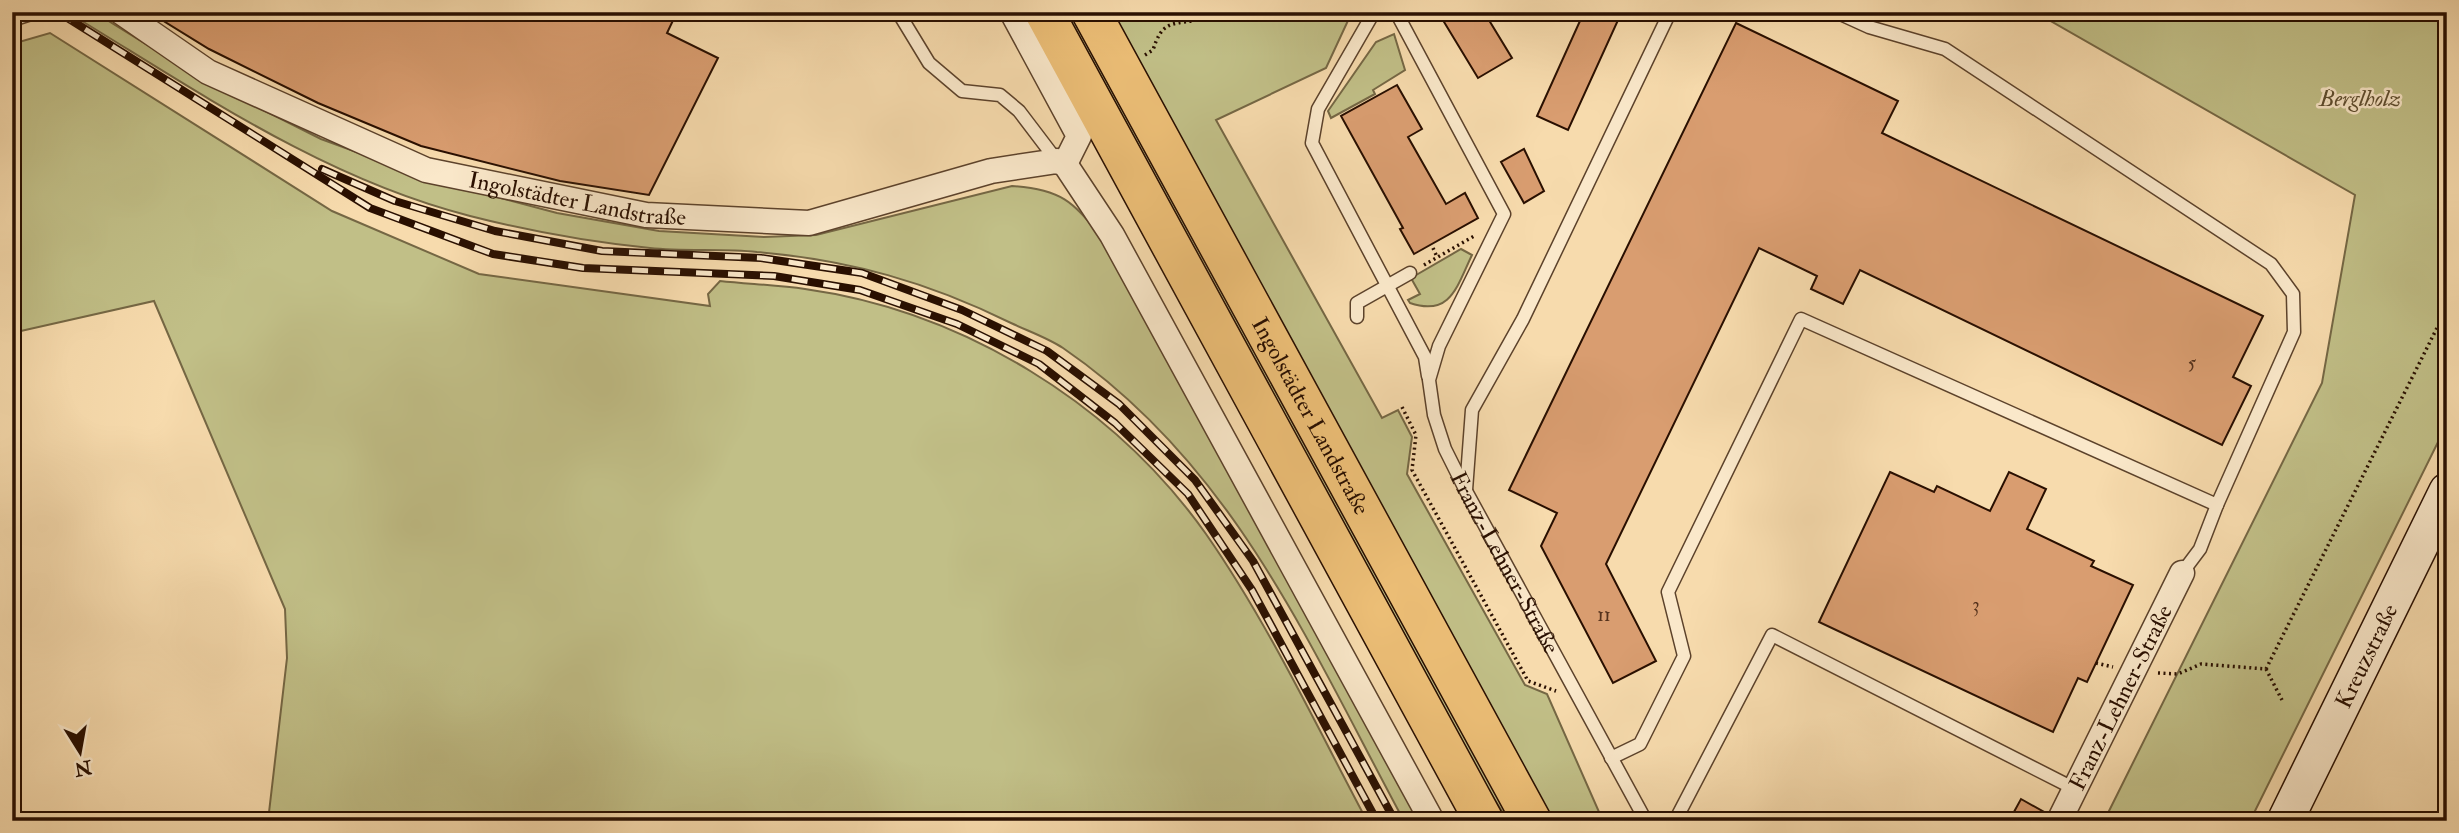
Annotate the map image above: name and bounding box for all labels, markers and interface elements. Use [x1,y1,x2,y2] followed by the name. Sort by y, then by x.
[2318,84,2401,113] park label: Berglholz
[466,165,687,232] street label: Ingolstädter Landstraße
[1245,312,1376,520] street label: Ingolstädter Landstraße
[2188,351,2197,375] house number: 5
[1444,467,1566,659] street label: Franz-Lehner-Straße
[1972,593,1980,617] house number: 3
[2329,599,2405,713] street label: Kreuzstraße
[2063,600,2179,795] street label: Franz-Lehner-Straße
[1597,603,1611,627] house number: 11
[46,718,116,788] north arrow
[71,754,95,781] text: N

